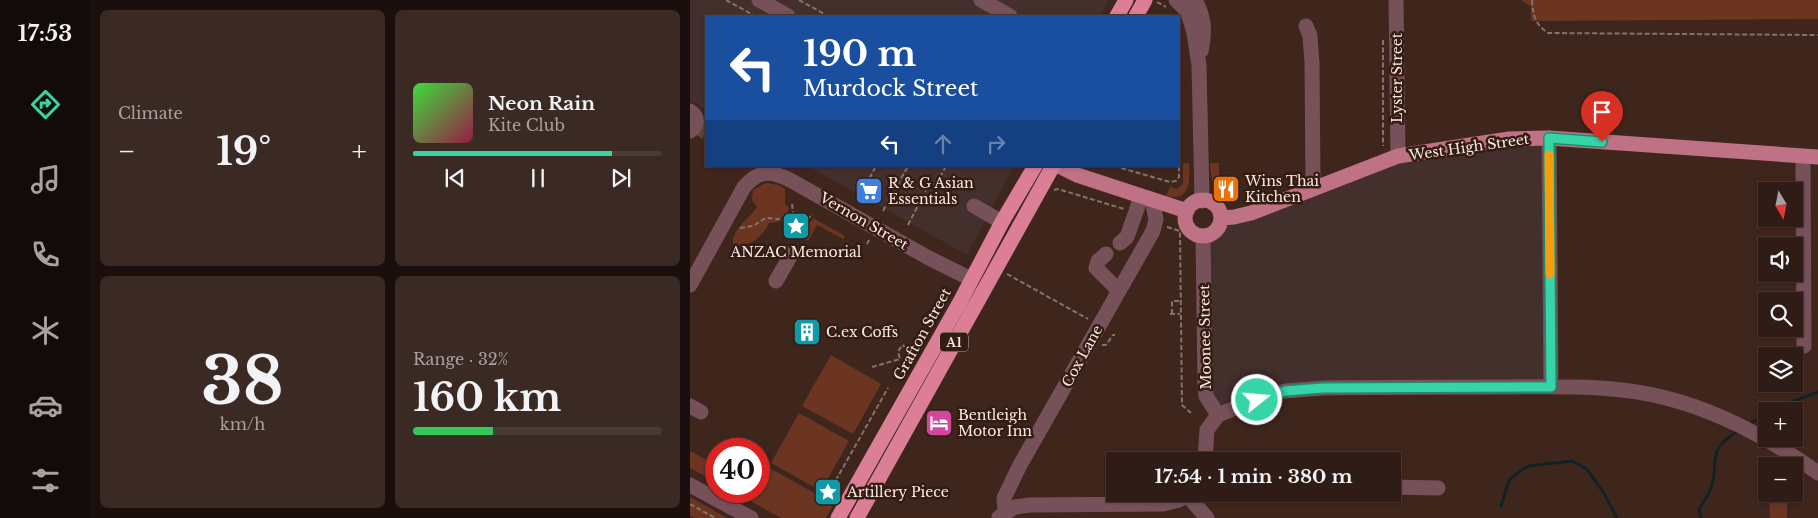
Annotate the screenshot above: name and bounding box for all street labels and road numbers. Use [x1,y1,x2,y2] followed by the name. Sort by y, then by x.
[1388,32,1406,123] street label: Lyster Street
[1407,130,1531,164] street label: West High Street
[816,188,912,254] street label: Vernon Street
[889,284,955,383] street label: Grafton Street
[1195,284,1215,390] street label: Moonee Street
[1058,322,1106,390] street label: Cox Lane
[940,332,968,352] road number: A1

